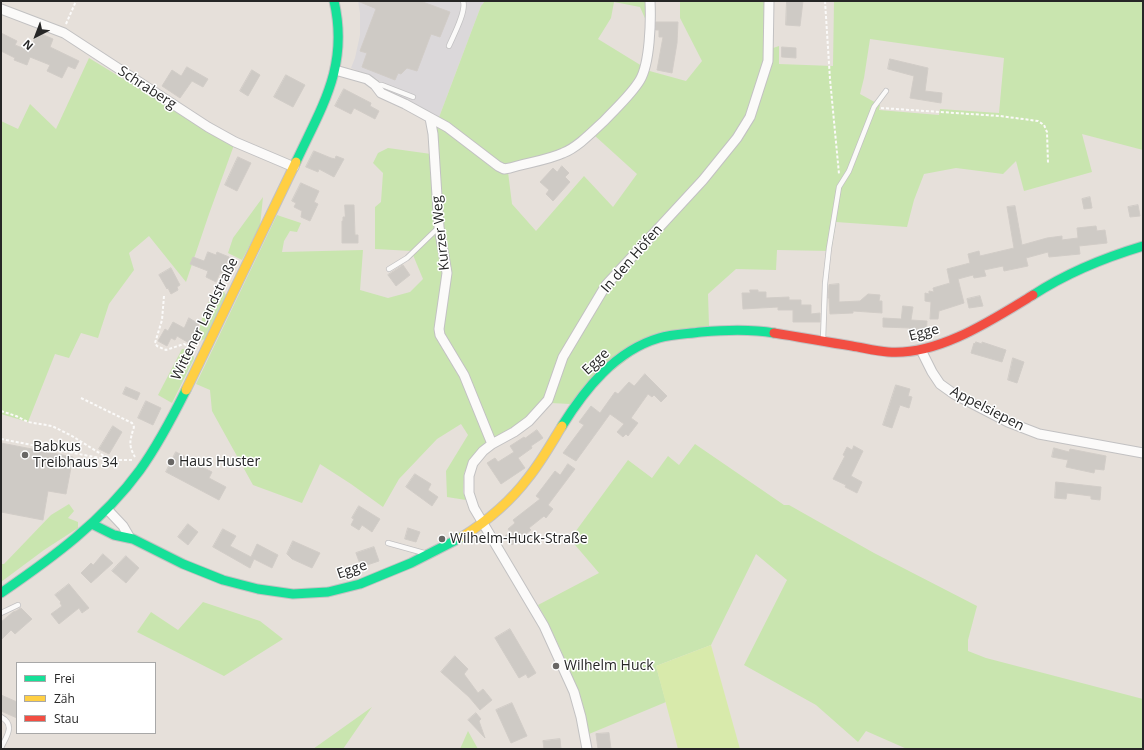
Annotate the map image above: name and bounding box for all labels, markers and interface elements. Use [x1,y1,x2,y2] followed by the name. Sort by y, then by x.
[16,16,56,56] north arrow
[19,37,36,54] text: N
[115,63,179,113] street label: Schraberg
[429,195,453,271] street label: Kurzer Weg
[598,222,666,296] street label: In den Höfen
[168,255,242,383] street label: Wittener Landstraße
[907,321,941,345] street label: Egge
[579,345,613,379] street label: Egge
[947,383,1027,435] street label: Appelsiepen
[33,439,118,472] place label: Babkus Treibhaus 34
[20,450,30,460] marker: Babkus Treibhaus 34
[179,454,260,470] place label: Haus Huster
[166,457,176,467] marker: Haus Huster
[450,531,588,547] place label: Wilhelm-Huck-Straße
[437,534,447,544] marker: Wilhelm-Huck-Straße
[335,557,369,583] street label: Egge
[564,658,654,674] place label: Wilhelm Huck
[551,661,561,671] marker: Wilhelm Huck
[16,662,156,734] legend
[54,670,75,687] text: Frei
[54,690,75,707] text: Zäh
[54,710,79,727] text: Stau

